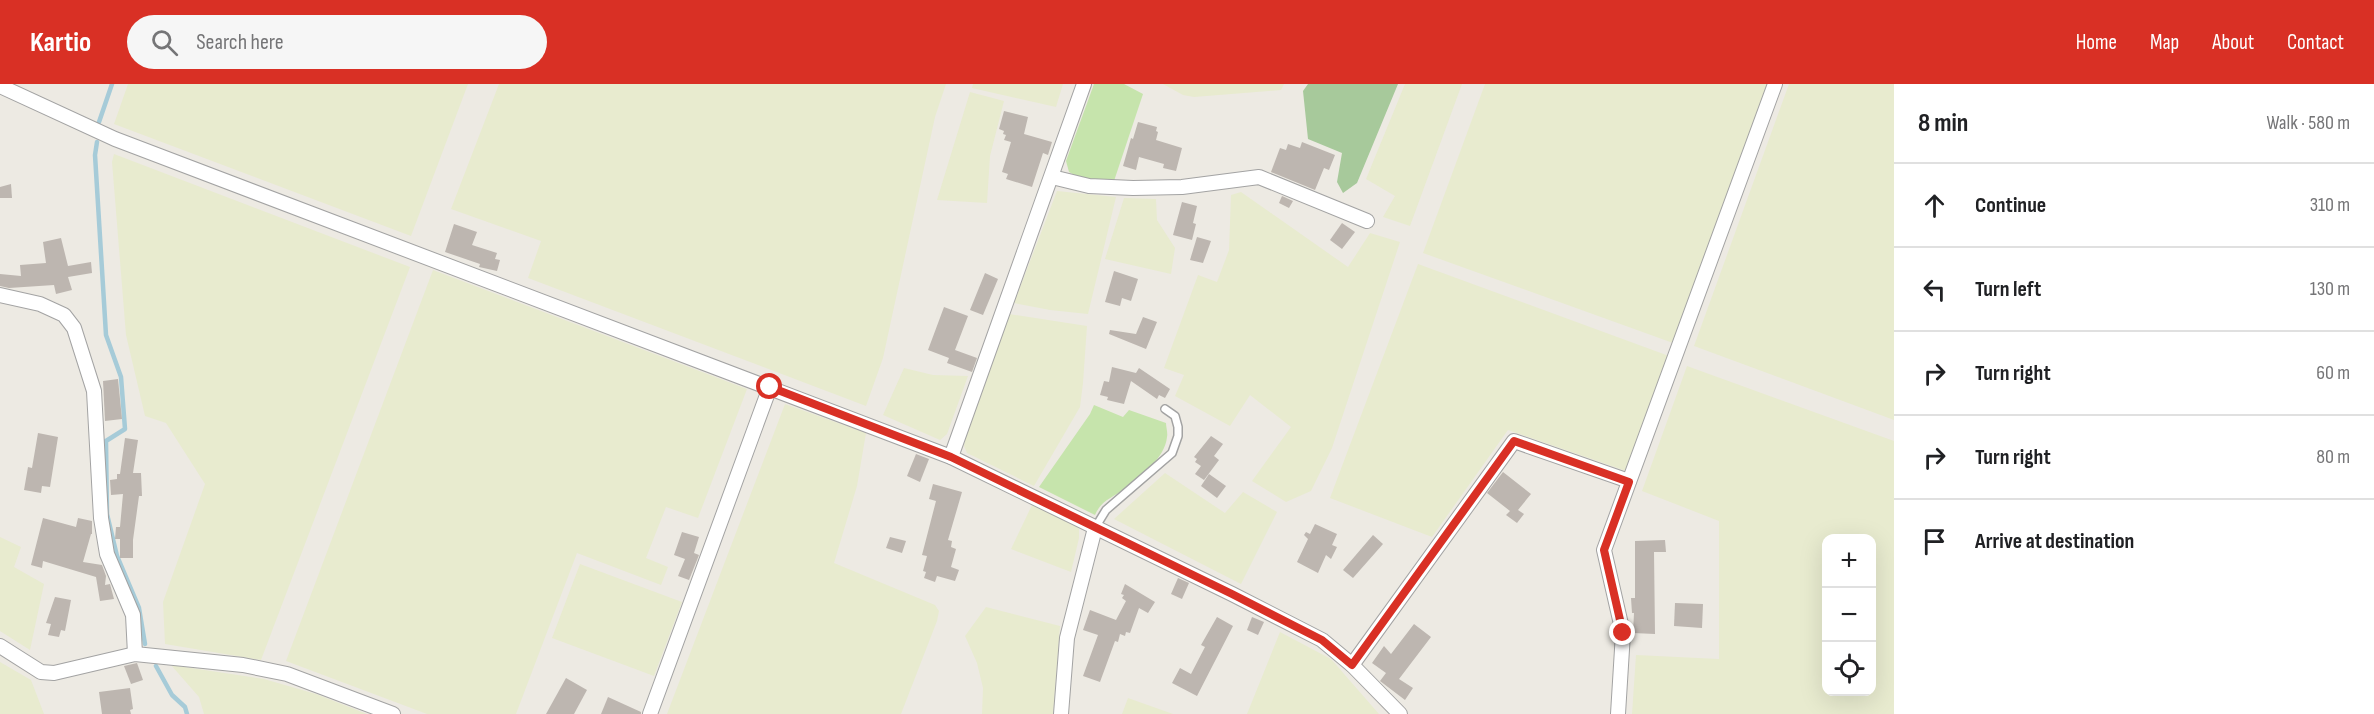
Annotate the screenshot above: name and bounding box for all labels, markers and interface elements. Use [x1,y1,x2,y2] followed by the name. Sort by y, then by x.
[127,15,547,69] search box
[30,26,91,59] text: Kartio
[148,26,181,59] icon: search
[196,29,284,56] text: Search here
[2076,30,2117,55] text: Home
[2150,30,2179,55] text: Map
[2212,30,2254,55] text: About
[2287,30,2344,55] text: Contact
[1918,108,1968,139] text: 8 min
[2266,111,2350,135] text: Walk · 580 m
[1918,189,1951,222] icon: ahead
[1975,192,2046,219] text: Continue
[2310,193,2350,217] text: 310 m
[1918,273,1951,306] icon: left
[1975,276,2041,303] text: Turn left
[2310,277,2350,301] text: 130 m
[1918,357,1951,390] icon: right
[1975,360,2051,387] text: Turn right
[2316,361,2350,385] text: 60 m
[756,373,782,399] route start
[1918,441,1951,474] icon: right
[1975,444,2051,471] text: Turn right
[2316,445,2350,469] text: 80 m
[1918,525,1951,558] icon: arrive
[1975,528,2134,555] text: Arrive at destination
[1822,534,1876,696] map controls
[1822,534,1876,588] button: +
[1822,588,1876,642] button: −
[1609,619,1635,645] route end
[1822,642,1876,696] button: locate

